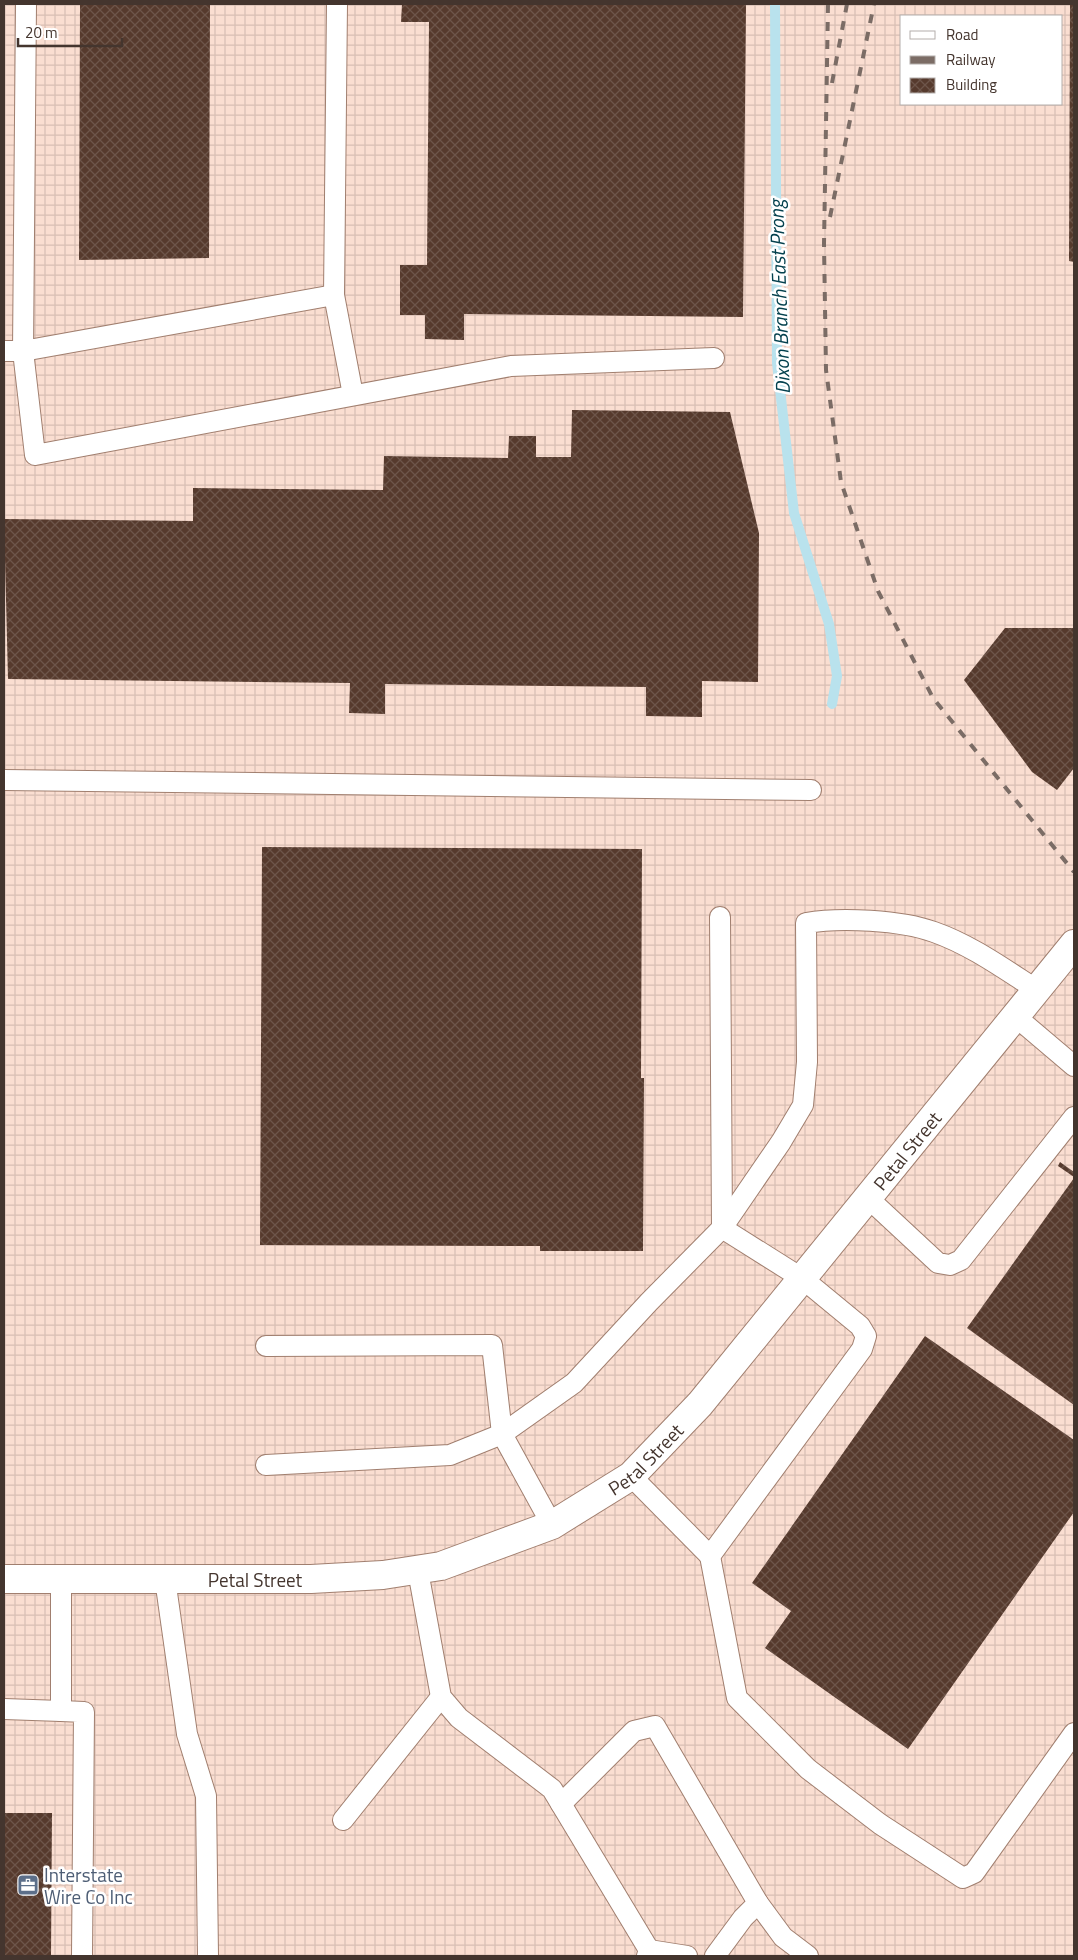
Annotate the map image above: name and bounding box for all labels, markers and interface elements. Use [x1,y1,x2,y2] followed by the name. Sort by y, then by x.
[18,15,121,47] scale bar
[900,15,1063,105] legend
[25,21,58,44] text: 20 m
[946,23,978,46] text: Road
[946,48,996,71] text: Railway
[946,73,997,96] text: Building
[760,197,798,395] water label: Dixon Branch East Prong
[865,1104,948,1196] street label: Petal Street
[602,1416,690,1502] street label: Petal Street
[208,1565,303,1594] street label: Petal Street
[44,1860,133,1911] place label: Interstate Wire Co Inc
[16,1873,40,1897] office icon: Interstate Wire Co Inc

